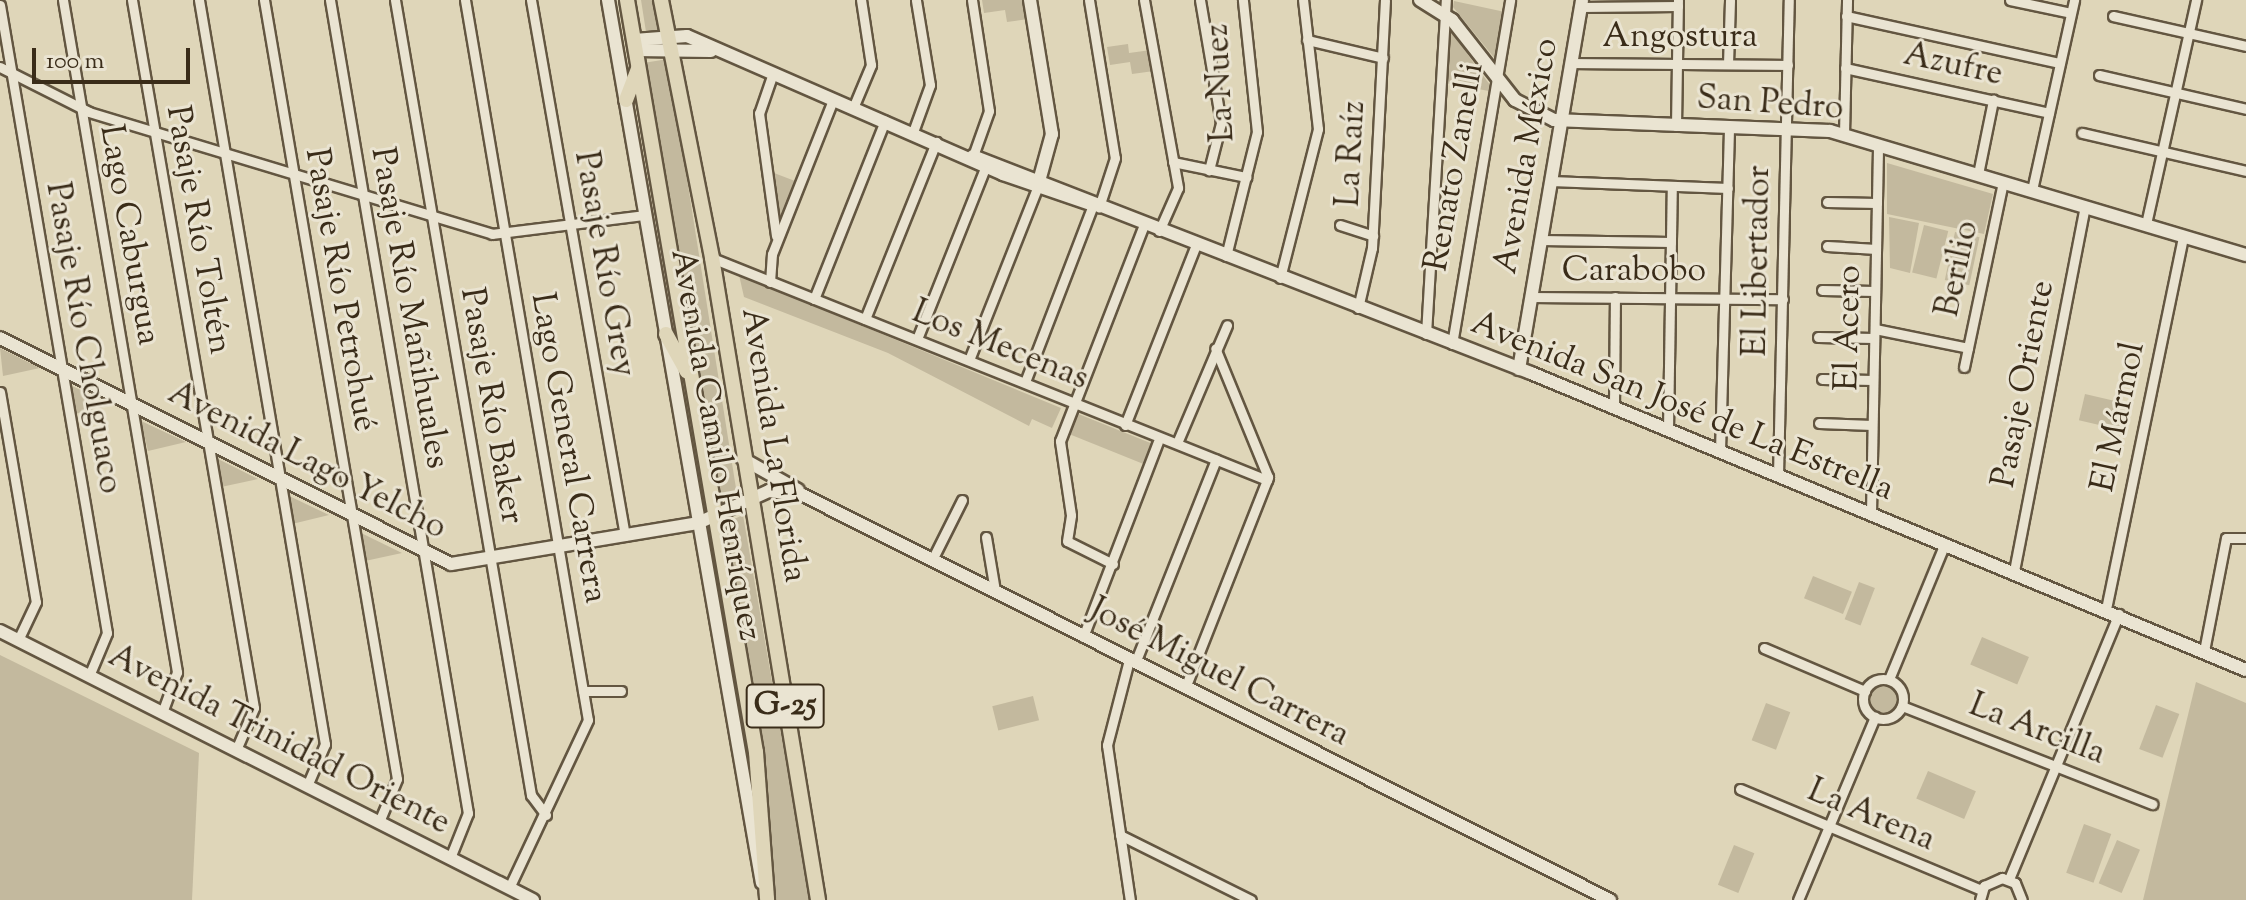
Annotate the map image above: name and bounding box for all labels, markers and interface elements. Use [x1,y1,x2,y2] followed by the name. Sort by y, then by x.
[1602,18,1758,58] street label: Angostura
[1198,23,1244,143] street label: La Nuez
[36,32,194,82] scale bar
[1486,35,1568,277] street label: Avenida México
[1900,35,2006,95] street label: Azufre
[46,45,104,79] text: 100 m
[1417,60,1493,274] street label: Renato Zanelli
[1695,79,1845,129] street label: San Pedro
[1329,100,1375,208] street label: La Raíz
[156,103,240,357] street label: Pasaje Río Toltén
[90,122,168,348] street label: Lago Caburgua
[361,144,457,472] street label: Pasaje Río Mañihuales
[295,145,385,435] street label: Pasaje Río Petrohué
[564,148,644,380] street label: Pasaje Río Grey
[1736,165,1780,357] street label: El Libertador
[36,179,130,497] street label: Pasaje Río Cholguaco
[1928,217,1988,321] street label: Berilio
[660,246,770,644] street label: Avenida Camilo Henríquez
[1562,252,1706,292] street label: Carabobo
[1828,265,1870,391] street label: El Acero
[1984,277,2064,491] street label: Pasaje Oriente
[450,285,532,527] street label: Pasaje Río Baker
[521,290,615,606] street label: Lago General Carrera
[906,292,1094,400] street label: Los Mecenas
[1465,303,1899,511] street label: Avenida San José de La Estrella
[731,305,815,585] street label: Avenida La Florida
[2083,338,2155,496] street label: El Mármol
[161,373,453,549] street label: Avenida Lago Yelcho
[1082,590,1356,756] street label: José Miguel Carrera
[101,636,457,844] street label: Avenida Trinidad Oriente
[745,678,825,734] road number: G-25
[1963,685,2111,775] street label: La Arcilla
[1801,771,1941,861] street label: La Arena

